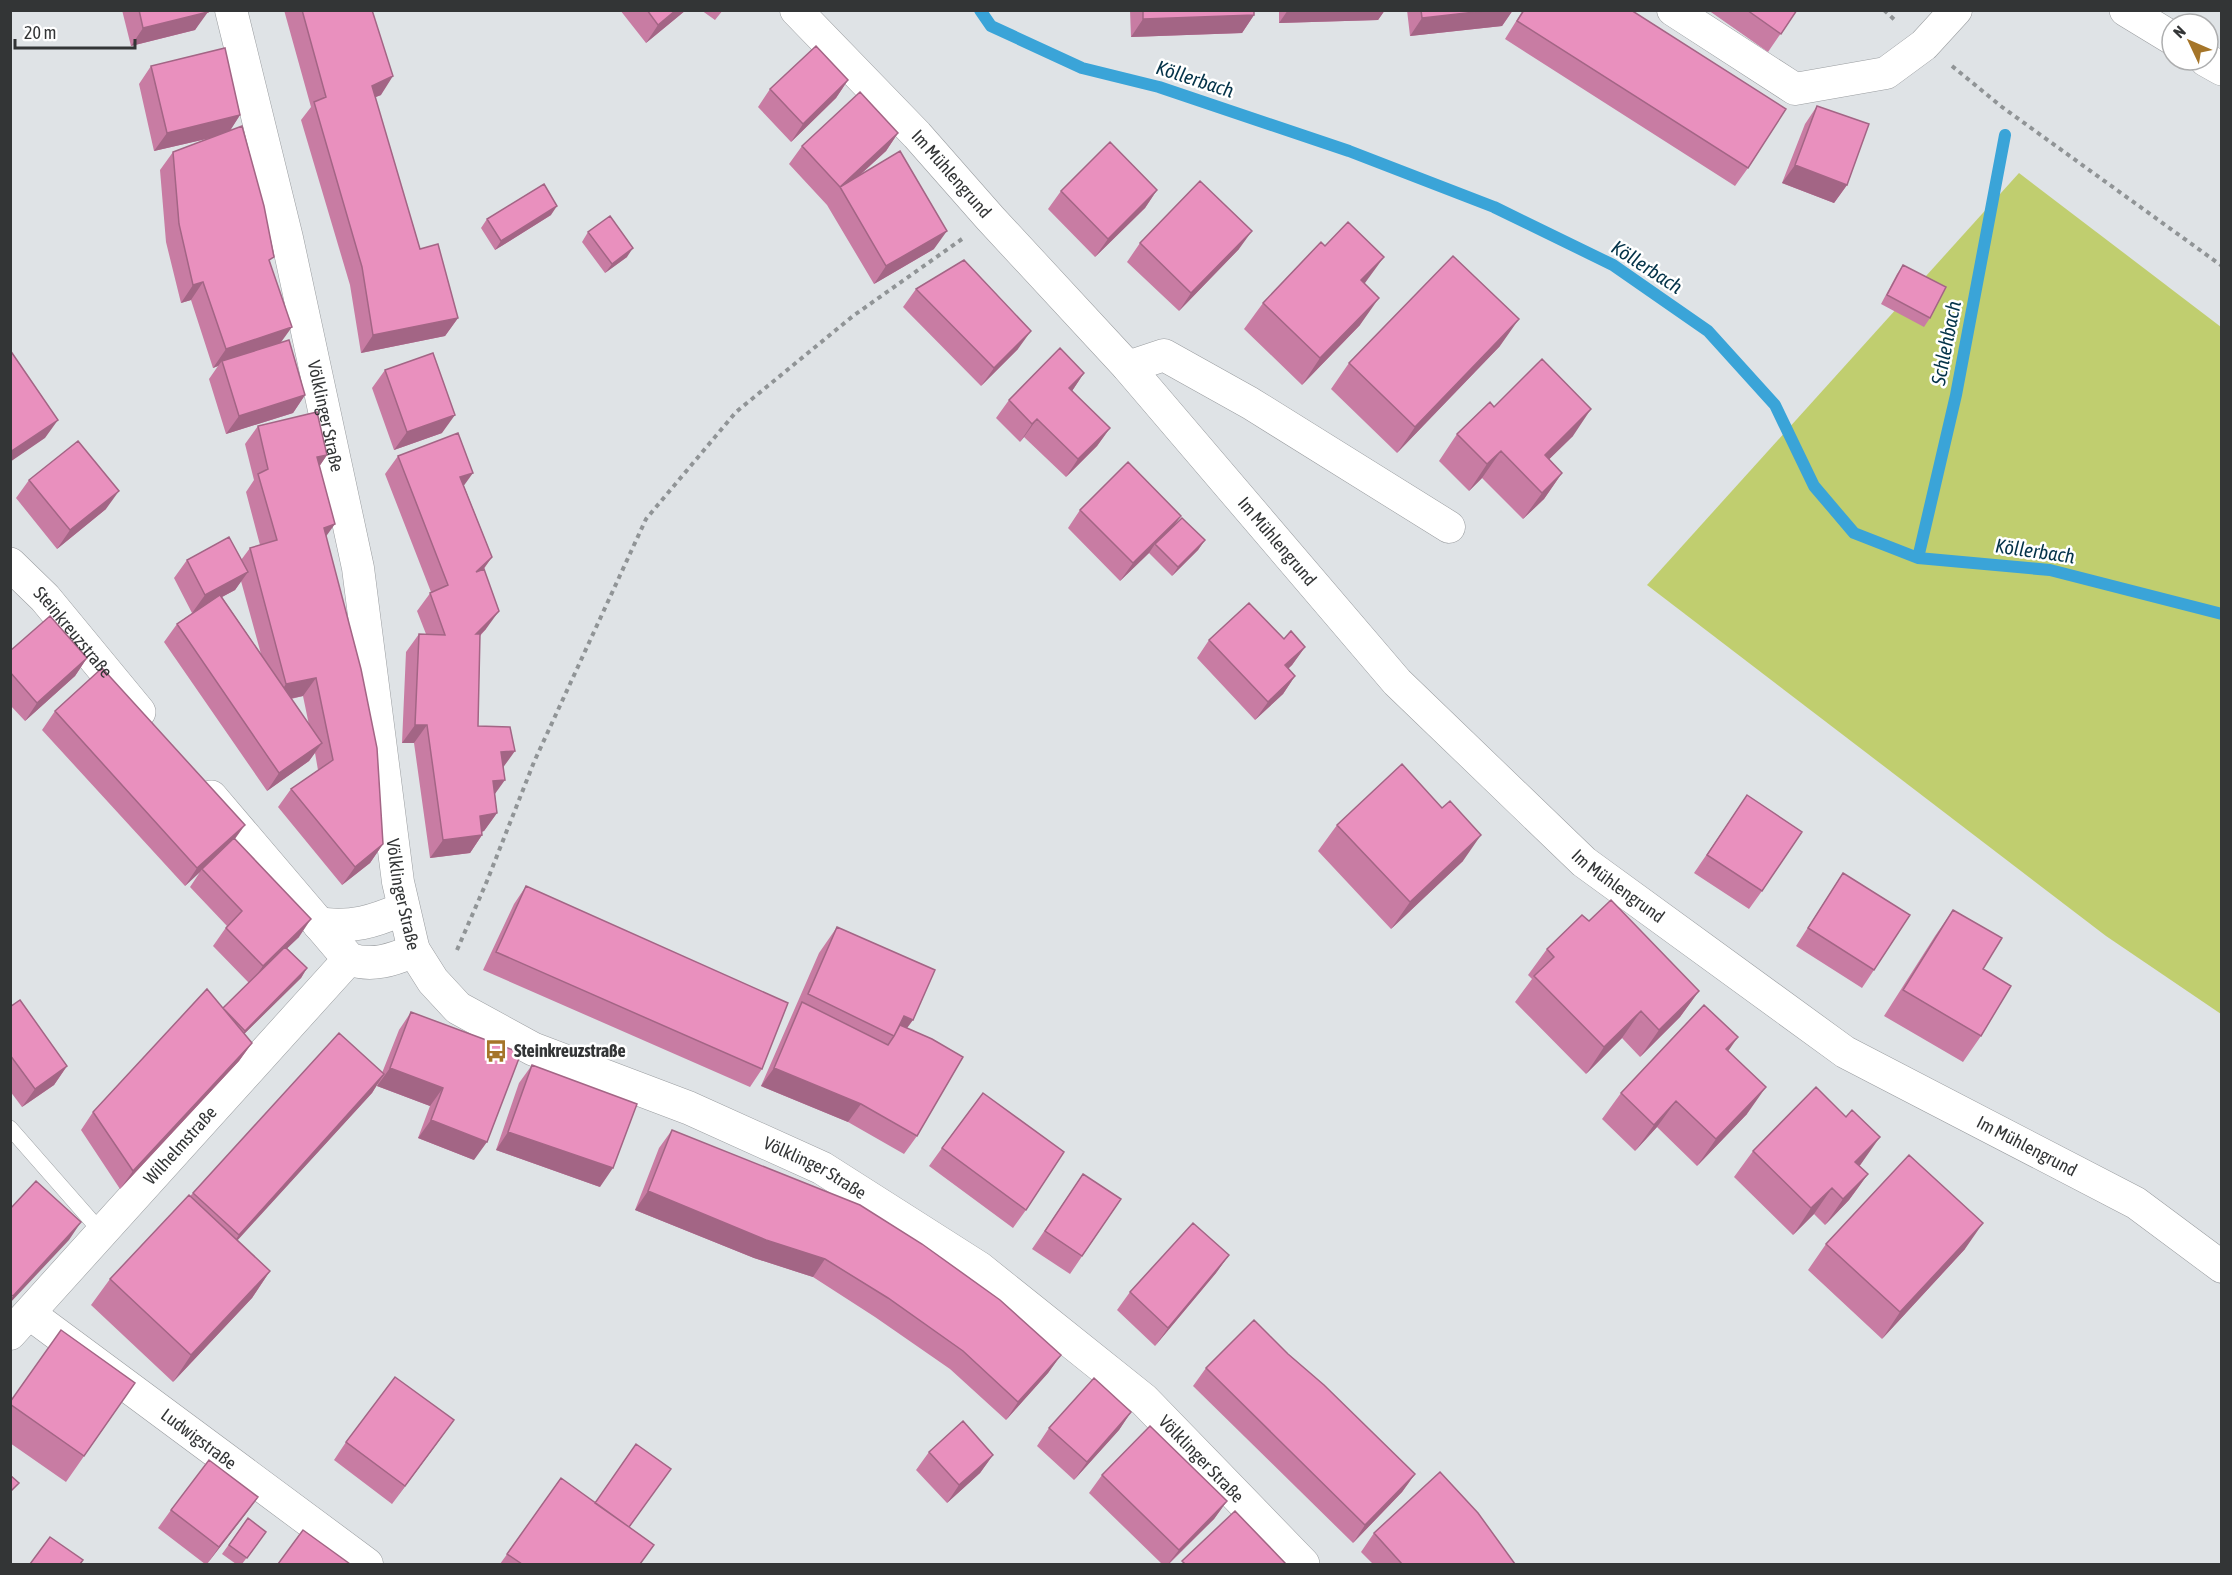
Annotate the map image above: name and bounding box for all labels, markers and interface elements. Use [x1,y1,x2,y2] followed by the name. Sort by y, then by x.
[15,12,135,50] scale bar
[2160,12,2220,72] north arrow
[24,22,56,43] text: 20 m
[2169,22,2189,41] text: N
[1154,55,1237,102] water label: Köllerbach
[908,125,996,222] street label: Im Mühlengrund
[1607,235,1687,298] water label: Köllerbach
[1926,299,1965,388] water label: Schlehbach
[304,358,348,474] street label: Völklinger Straße
[1234,492,1321,590] street label: Im Mühlengrund
[1994,534,2077,567] water label: Köllerbach
[30,582,117,682] street label: Steinkreuzstraße
[383,837,424,952] street label: Völklinger Straße
[1567,845,1669,927] street label: Im Mühlengrund
[483,1038,509,1064] bus stop icon: Steinkreuzstraße
[514,1040,626,1061] place label: Steinkreuzstraße
[139,1102,221,1189] street label: Wilhelmstraße
[1973,1111,2081,1181] street label: Im Mühlengrund
[760,1132,870,1203] street label: Völklinger Straße
[157,1404,241,1473] street label: Ludwigstraße
[1155,1411,1248,1507] street label: Völklinger Straße

